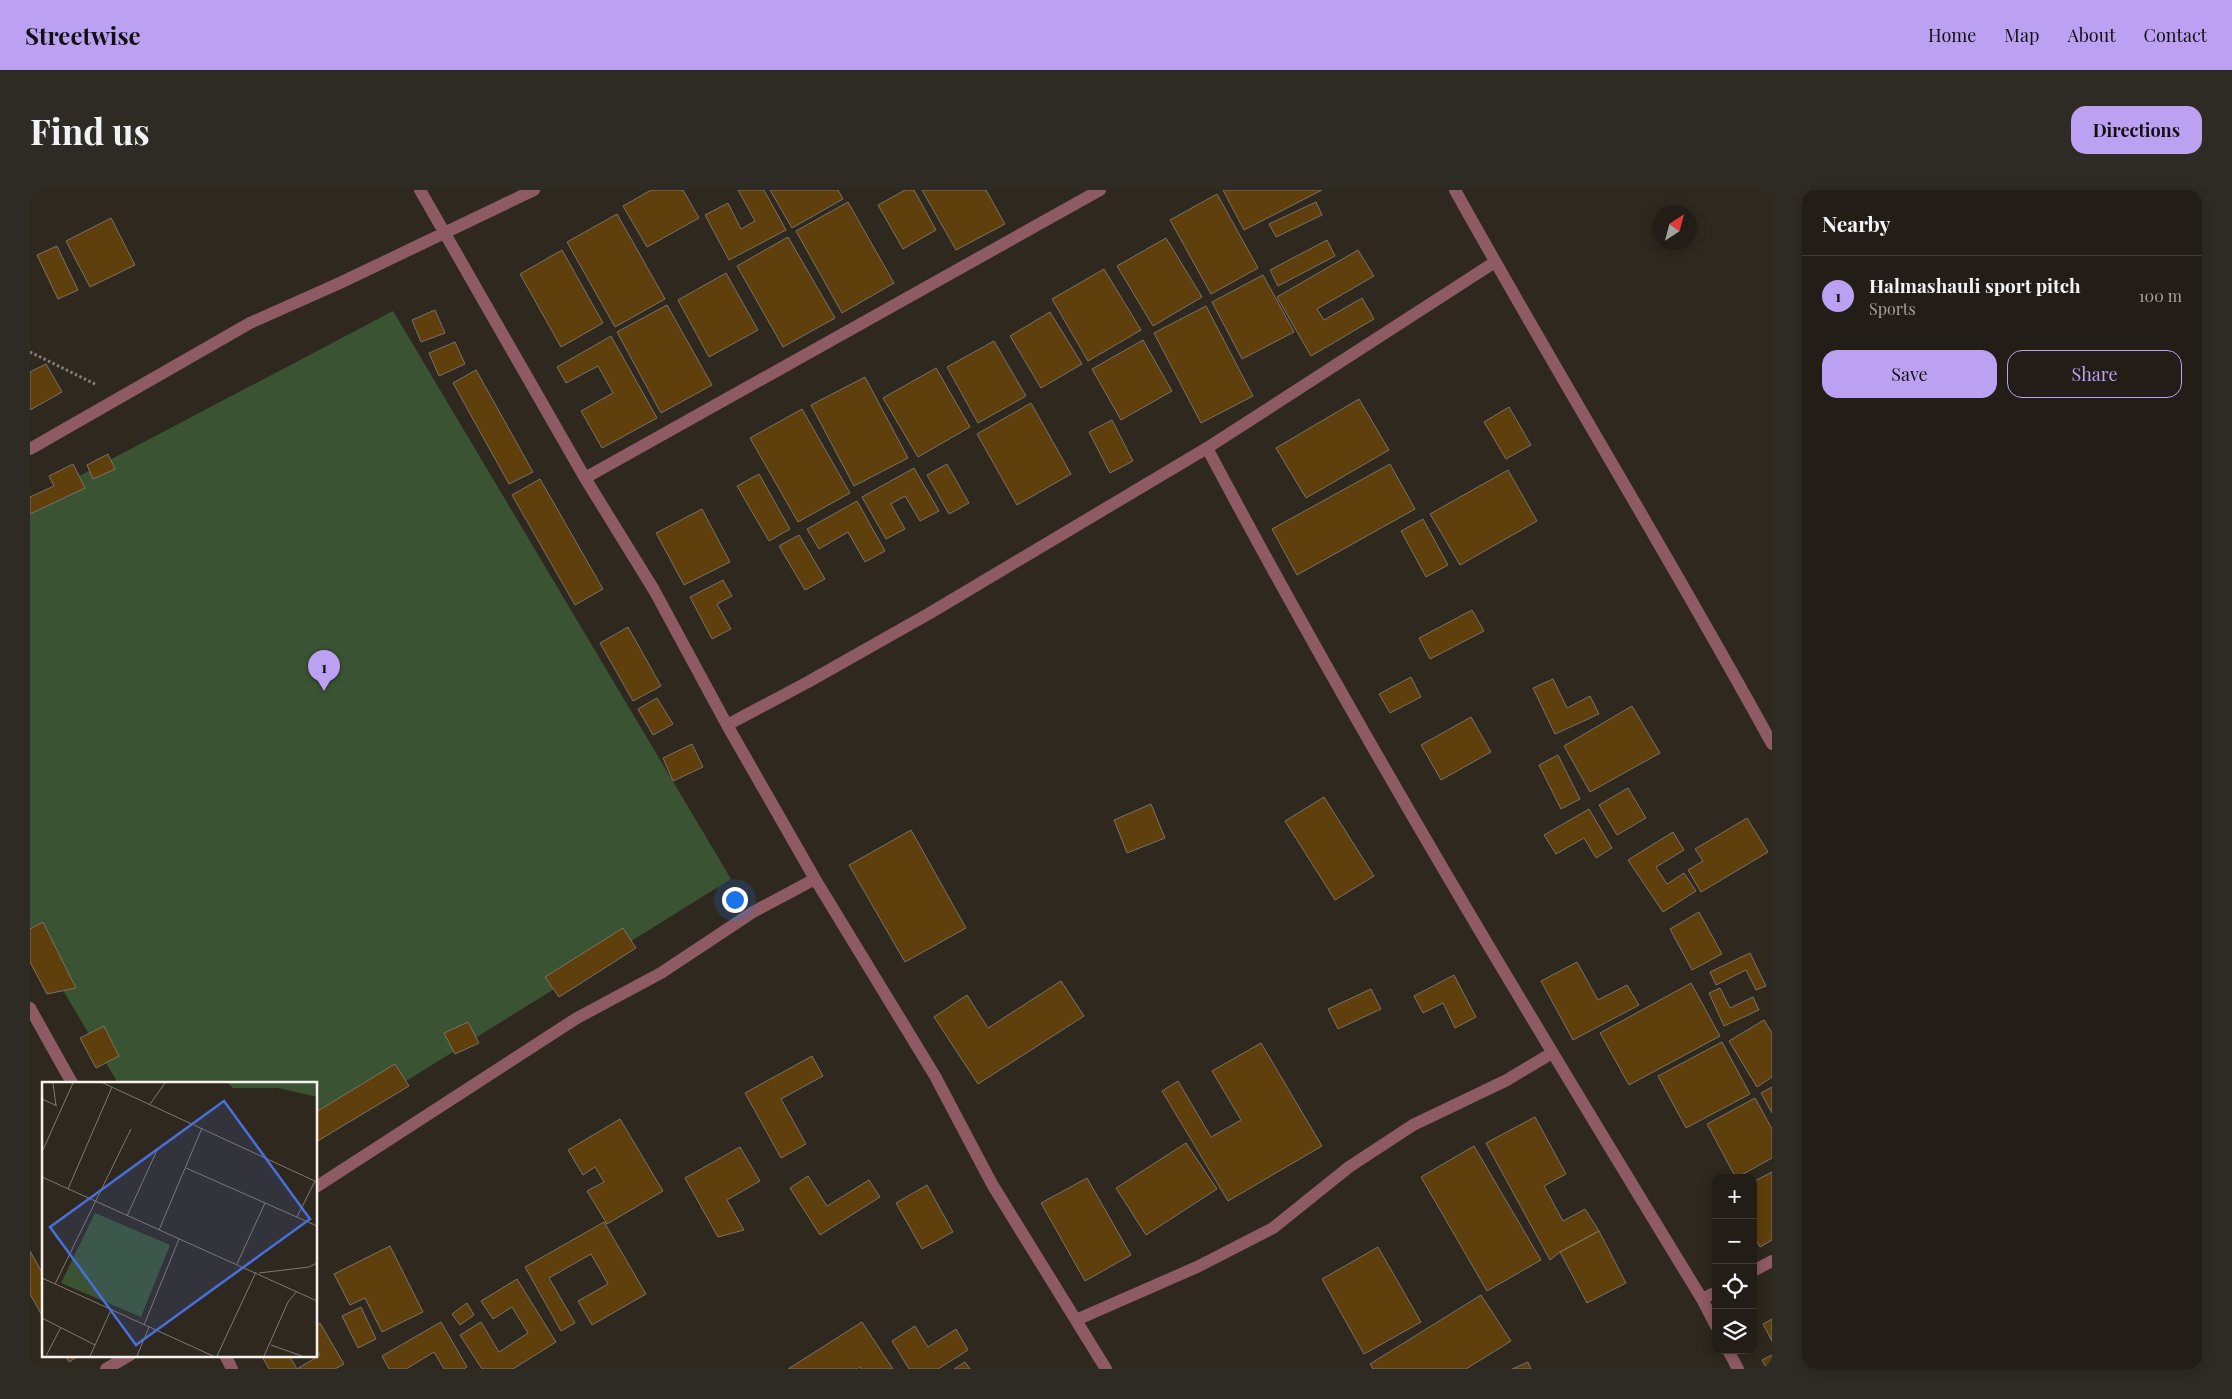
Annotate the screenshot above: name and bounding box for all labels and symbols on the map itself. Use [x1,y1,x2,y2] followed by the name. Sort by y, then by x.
[1652,205,1697,250] north arrow
[308,650,340,691] pin: 1
[722,887,748,913] your location
[42,1082,318,1356] inset map

